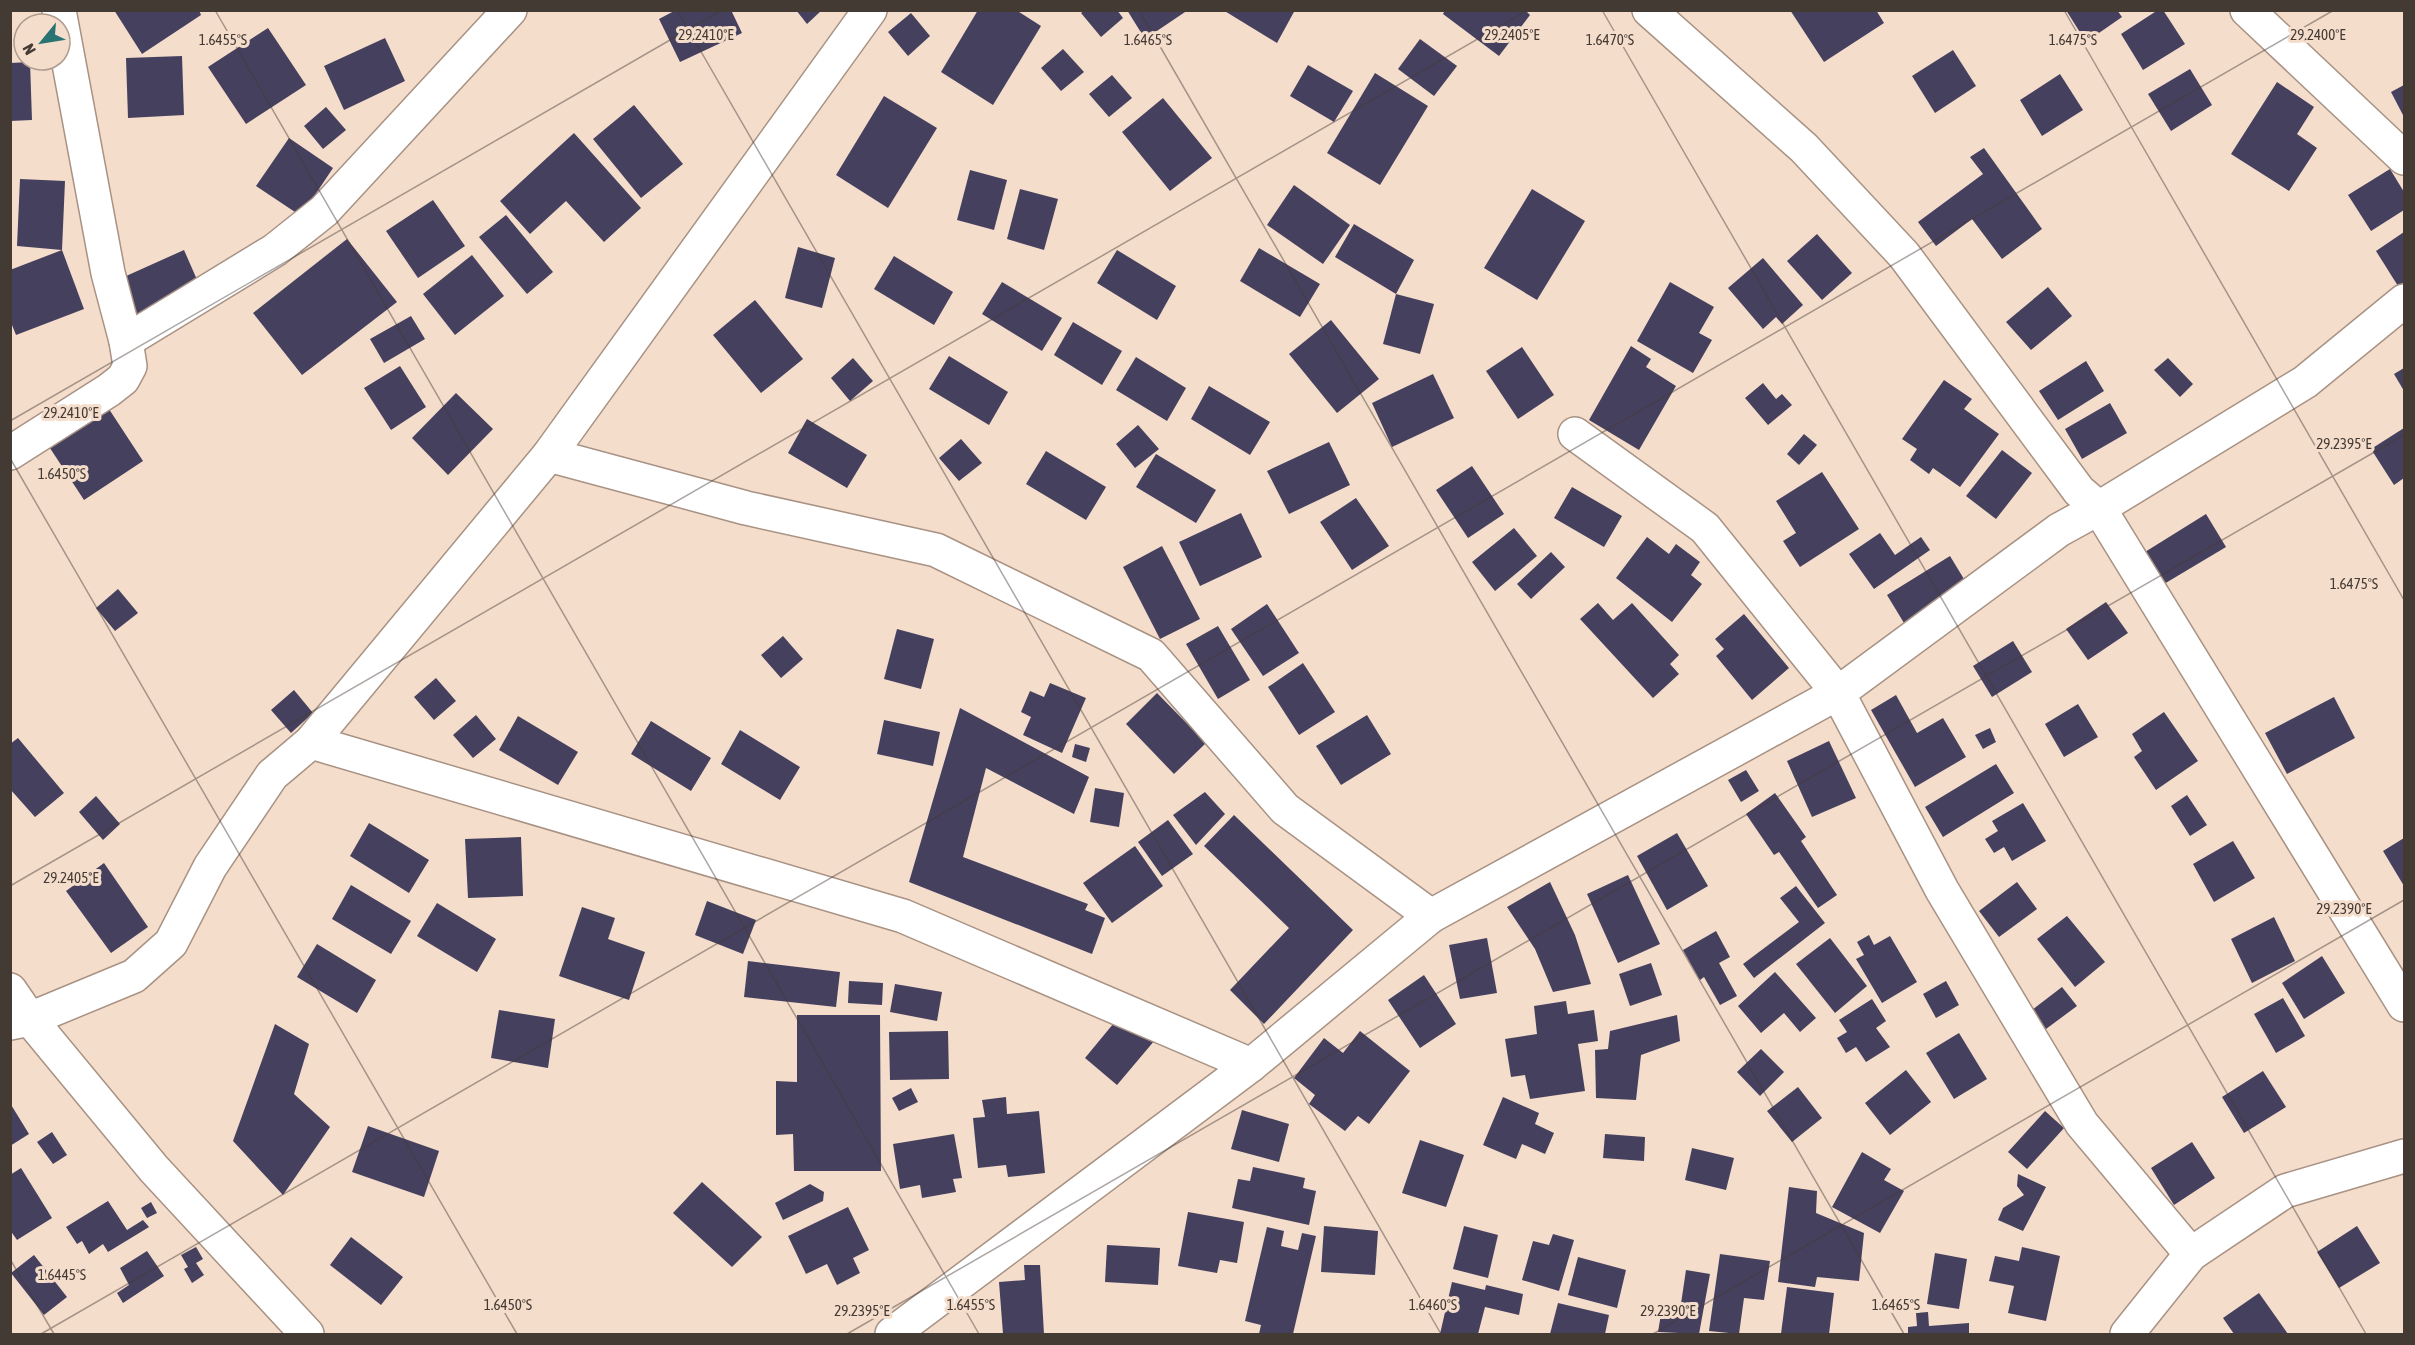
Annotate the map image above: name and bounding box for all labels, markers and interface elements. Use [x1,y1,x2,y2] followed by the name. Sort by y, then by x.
[12,12,72,72] north arrow
[678,26,734,43] text: 29.2410°E
[1484,26,1540,43] text: 29.2405°E
[2290,26,2346,43] text: 29.2400°E
[199,31,247,48] text: 1.6455°S
[1124,31,1172,48] text: 1.6465°S
[1586,31,1634,48] text: 1.6470°S
[2049,31,2097,48] text: 1.6475°S
[19,41,39,58] text: N
[43,404,99,421] text: 29.2410°E
[2316,435,2372,452] text: 29.2395°E
[38,465,86,482] text: 1.6450°S
[2330,575,2378,592] text: 1.6475°S
[43,869,99,886] text: 29.2405°E
[2316,900,2372,917] text: 29.2390°E
[38,1266,86,1283] text: 1.6445°S
[484,1296,532,1313] text: 1.6450°S
[947,1296,995,1313] text: 1.6455°S
[1409,1296,1457,1313] text: 1.6460°S
[1872,1296,1920,1313] text: 1.6465°S
[834,1302,890,1319] text: 29.2395°E
[1640,1302,1696,1319] text: 29.2390°E

